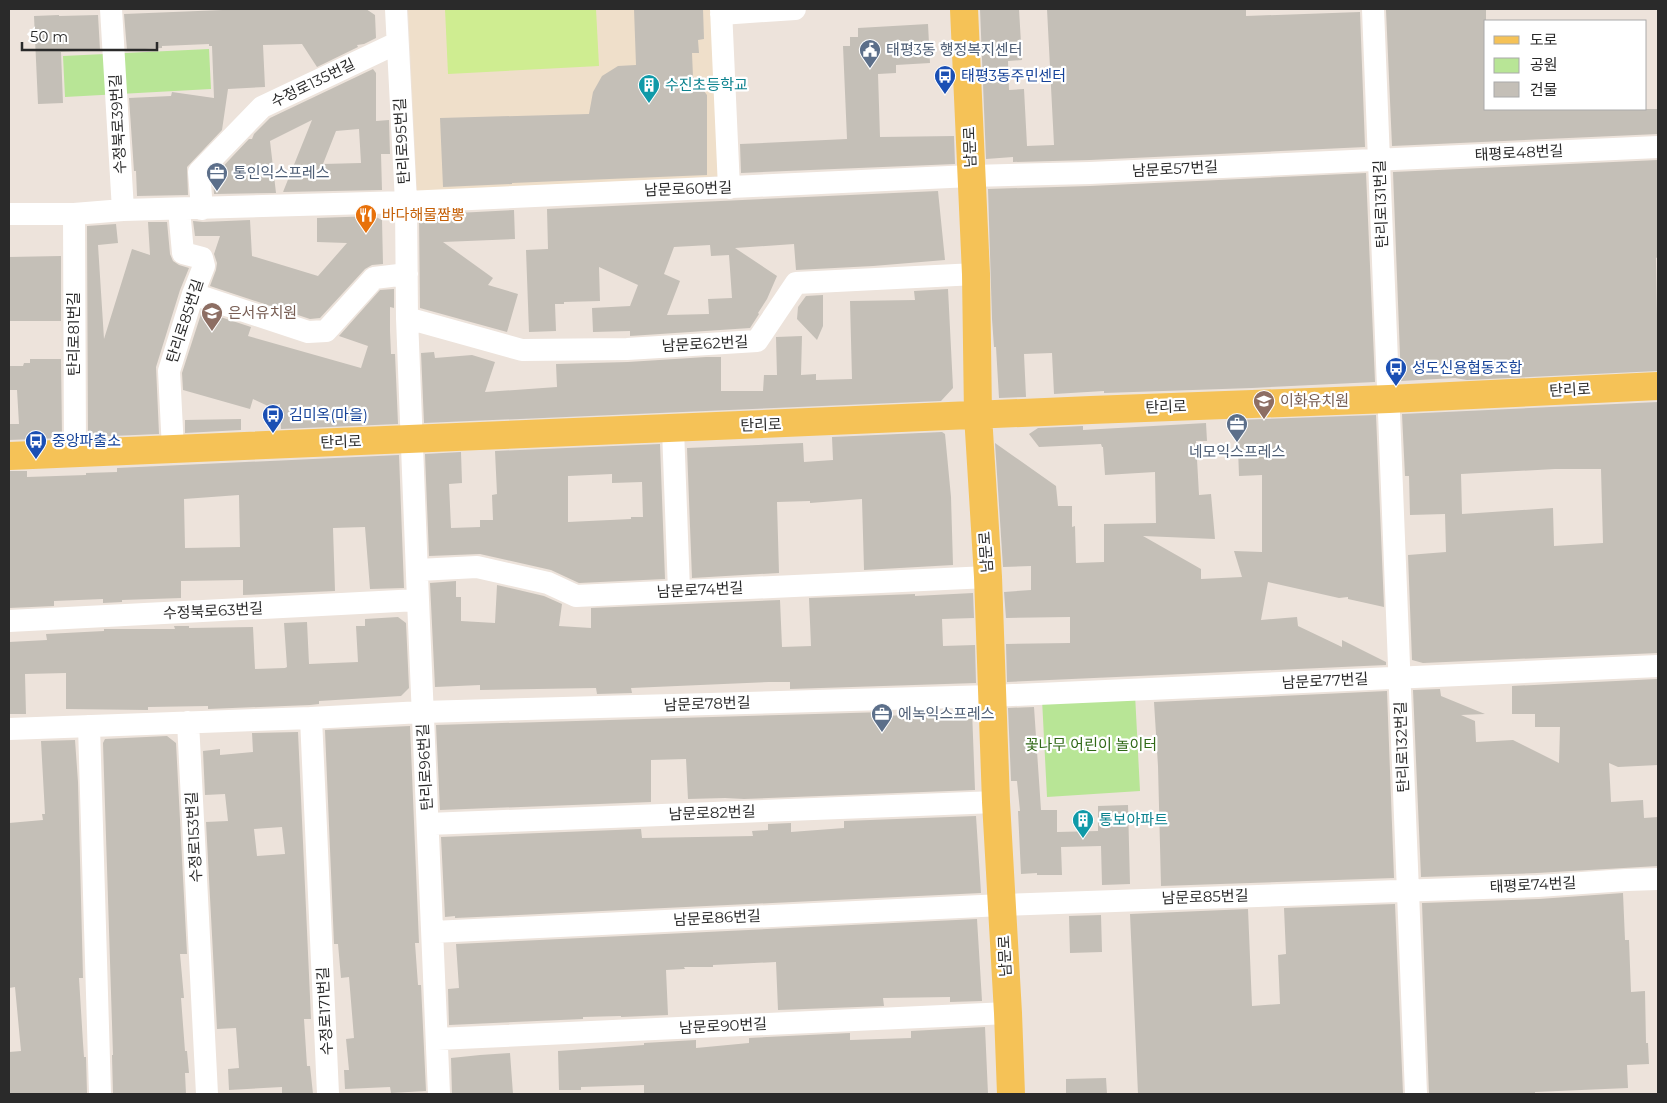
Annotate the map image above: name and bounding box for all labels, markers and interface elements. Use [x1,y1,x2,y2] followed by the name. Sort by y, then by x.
[22,20,158,52] scale bar
[1484,20,1647,110] legend
[30,27,68,46] text: 50 m
[1530,30,1558,49] text: 도로
[858,38,882,69] public building icon: 태평3동 행정복지센터
[886,40,1023,59] place label: 태평3동 행정복지센터
[268,54,358,111] street label: 수정로135번길
[1530,55,1558,74] text: 공원
[933,64,957,95] bus stop icon: 태평3동주민센터
[961,66,1066,85] place label: 태평3동주민센터
[105,73,130,175] street label: 수정북로39번길
[637,73,661,104] building icon: 수진초등학교
[665,75,748,94] place label: 수진초등학교
[1530,80,1558,99] text: 건물
[390,97,413,185] street label: 탄리로95번길
[959,126,980,168] street label: 남문로
[1474,141,1564,164] street label: 태평로48번길
[1131,157,1218,180] street label: 남문로57번길
[1369,160,1392,248] street label: 탄리로131번길
[205,161,229,192] office icon: 통인익스프레스
[233,163,330,182] place label: 통인익스프레스
[644,177,732,200] street label: 남문로60번길
[354,203,378,234] restaurant icon: 바다해물짬뽕
[382,205,465,224] place label: 바다해물짬뽕
[162,277,207,365] street label: 탄리로85번길
[64,292,83,376] street label: 탄리로81번길
[200,301,224,332] school or university icon: 은서유치원
[228,303,297,322] place label: 은서유치원
[661,332,749,355] street label: 남문로62번길
[1384,356,1408,387] bus stop icon: 성도신용협동조합
[1412,358,1523,377] place label: 성도신용협동조합
[1549,379,1591,400] street label: 탄리로
[1252,389,1276,420] school or university icon: 이화유치원
[1280,391,1349,410] place label: 이화유치원
[1145,396,1187,417] street label: 탄리로
[261,403,285,434] bus stop icon: 김미옥(마을)
[289,405,368,424] place label: 김미옥(마을)
[1225,412,1249,443] office icon: 네모익스프레스
[740,414,782,435] street label: 탄리로
[24,429,48,460] bus stop icon: 중앙파출소
[52,431,121,450] place label: 중앙파출소
[320,431,362,452] street label: 탄리로
[1189,442,1285,461] place label: 네모익스프레스
[975,531,996,573] street label: 남문로
[656,578,744,601] street label: 남문로74번길
[162,598,264,623] street label: 수정북로63번길
[1281,669,1369,692] street label: 남문로77번길
[663,692,751,715] street label: 남문로78번길
[1390,701,1413,793] street label: 탄리로132번길
[870,702,894,733] office icon: 에녹익스프레스
[898,704,995,723] place label: 에녹익스프레스
[413,723,436,811] street label: 탄리로96번길
[1025,735,1157,754] park label: 꽃나무 어린이 놀이터
[182,791,205,883] street label: 수정로153번길
[668,801,756,824] street label: 남문로82번길
[1071,808,1095,839] building icon: 통보아파트
[1099,810,1168,829] place label: 통보아파트
[1489,873,1577,896] street label: 태평로74번길
[1161,885,1249,908] street label: 남문로85번길
[673,906,761,929] street label: 남문로86번길
[994,935,1015,977] street label: 남문로
[313,966,336,1056] street label: 수정로171번길
[678,1014,767,1037] street label: 남문로90번길

